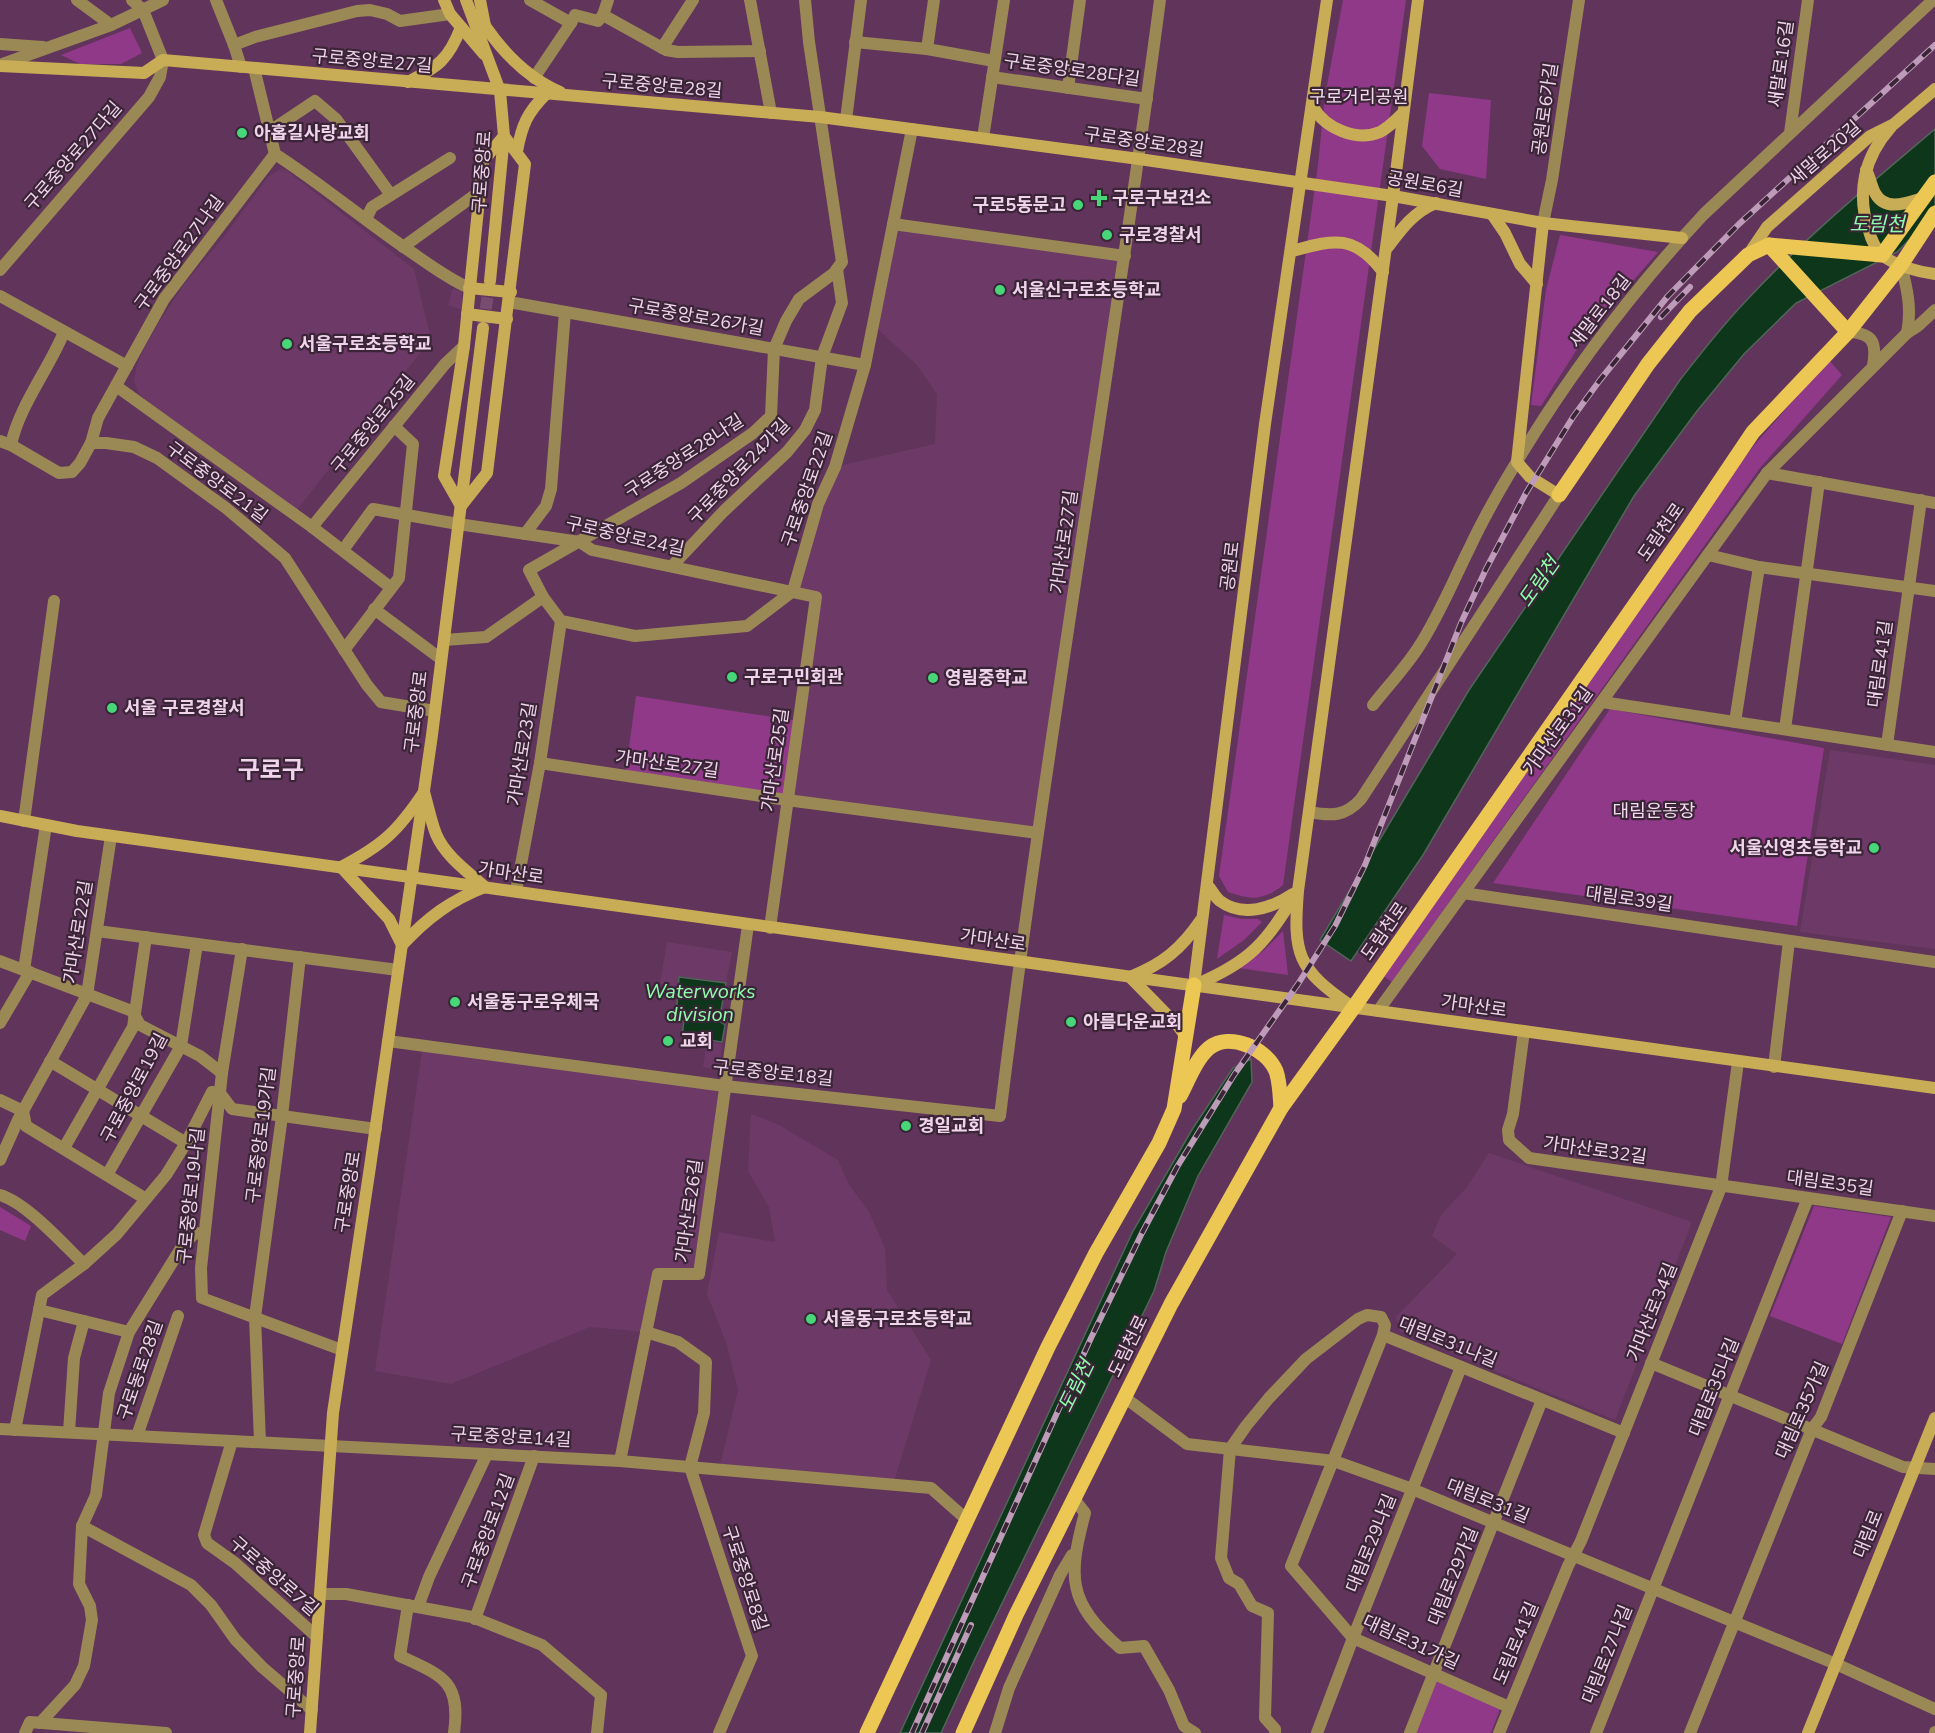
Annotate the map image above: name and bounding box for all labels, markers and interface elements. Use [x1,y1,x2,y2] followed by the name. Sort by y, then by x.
[1763,19,1799,109] street label: 새말로16길
[311,44,433,78] street label: 구로중앙로27길
[1002,49,1142,91] street label: 구로중앙로28다길
[1527,61,1563,157] street label: 공원로6가길
[601,69,723,103] street label: 구로중앙로28길
[1309,85,1409,109] park label: 구로거리공원
[19,96,127,216] street label: 구로중앙로27다길
[1784,115,1866,191] street label: 새말로20길
[254,121,370,145] place label: 아홉길사랑교회
[1082,122,1206,162] street label: 구로중앙로28길
[235,126,249,140] marker: 아홉길사랑교회
[467,130,497,214] street label: 구로중앙로
[1385,165,1465,203] street label: 공원로6길
[1112,186,1211,210] place label: 구로구보건소
[1090,189,1108,207] marker: 구로구보건소
[129,190,229,316] street label: 구로중앙로27나길
[972,193,1066,217] place label: 구로5동문고
[1071,198,1085,212] marker: 구로5동문고
[1849,211,1907,238] water label: 도림천
[1119,223,1202,247] place label: 구로경찰서
[1100,228,1114,242] marker: 구로경찰서
[1564,269,1636,353] street label: 새말로18길
[1012,278,1161,302] place label: 서울신구로초등학교
[993,283,1007,297] marker: 서울신구로초등학교
[626,293,766,341] street label: 구로중앙로26가길
[299,332,431,356] place label: 서울구로초등학교
[280,337,294,351] marker: 서울구로초등학교
[326,369,420,479] street label: 구로중앙로25길
[620,408,748,504] street label: 구로중앙로28나길
[683,413,795,529] street label: 구로중앙로24가길
[776,428,838,550] street label: 구로중앙로22길
[161,436,273,528] street label: 구로중앙로21길
[1045,489,1083,595] street label: 가마산로27길
[1632,498,1690,566] street label: 도림천로
[563,511,687,561] street label: 구로중앙로24길
[1215,540,1245,592] street label: 공원로
[1512,550,1567,612] water label: 도림천
[1862,619,1898,709] street label: 대림로41길
[744,665,844,689] place label: 구로구민회관
[945,666,1028,690] place label: 영림중학교
[399,669,433,755] street label: 구로중앙로
[725,670,739,684] marker: 구로구민회관
[926,671,940,685] marker: 영림중학교
[1518,682,1598,780] street label: 가마산로31길
[124,696,245,720] place label: 서울 구로경찰서
[105,701,119,715] marker: 서울 구로경찰서
[502,701,542,807] street label: 가마산로23길
[756,707,794,813] street label: 가마산로25길
[614,745,720,783] street label: 가마산로27길
[238,754,304,786] district label: 구로구
[1613,799,1695,823] park label: 대림운동장
[1730,836,1862,860] place label: 서울신영초등학교
[1867,841,1881,855] marker: 서울신영초등학교
[477,857,545,889] street label: 가마산로
[58,879,98,985] street label: 가마산로22길
[1584,881,1674,917] street label: 대림로39길
[1355,897,1413,965] street label: 도림천로
[959,924,1027,956] street label: 가마산로
[644,978,756,1028] water label: Waterworks division
[467,990,599,1014] place label: 서울동구로우체국
[1440,990,1508,1022] street label: 가마산로
[448,995,462,1009] marker: 서울동구로우체국
[1083,1010,1182,1034] place label: 아름다운교회
[1064,1015,1078,1029] marker: 아름다운교회
[95,1029,173,1147] street label: 구로중앙로19길
[680,1029,713,1053] place label: 교회
[661,1034,675,1048] marker: 교회
[712,1055,834,1091] street label: 구로중앙로18길
[241,1065,281,1205] street label: 구로중앙로19가길
[918,1114,984,1138] place label: 경일교회
[899,1119,913,1133] marker: 경일교회
[172,1126,210,1266] street label: 구로중앙로19나길
[1542,1131,1648,1169] street label: 가마산로32길
[330,1149,366,1235] street label: 구로중앙로
[670,1158,708,1264] street label: 가마산로26길
[1785,1165,1875,1201] street label: 대림로35길
[1621,1259,1683,1365] street label: 가마산로34길
[823,1307,972,1331] place label: 서울동구로초등학교
[1103,1311,1153,1381] street label: 도림천로
[1395,1311,1501,1373] street label: 대림로31나길
[804,1312,818,1326] marker: 서울동구로초등학교
[112,1317,168,1423] street label: 구로동로28길
[1683,1334,1745,1440] street label: 대림로35나길
[1052,1353,1101,1417] water label: 도림천
[1770,1357,1834,1463] street label: 대림로35가길
[450,1422,572,1452] street label: 구로중앙로14길
[456,1470,520,1592] street label: 구로중앙로12길
[1443,1473,1533,1529] street label: 대림로31길
[1340,1490,1402,1596] street label: 대림로29나길
[1848,1506,1888,1562] street label: 대림로
[717,1522,773,1634] street label: 구로중앙로8길
[1422,1523,1484,1629] street label: 대림로29가길
[225,1531,323,1621] street label: 구로중앙로7길
[1488,1598,1544,1688] street label: 도림로41길
[1576,1601,1638,1707] street label: 대림로27나길
[1359,1609,1463,1675] street label: 대림로31가길
[281,1635,311,1719] street label: 구로중앙로

